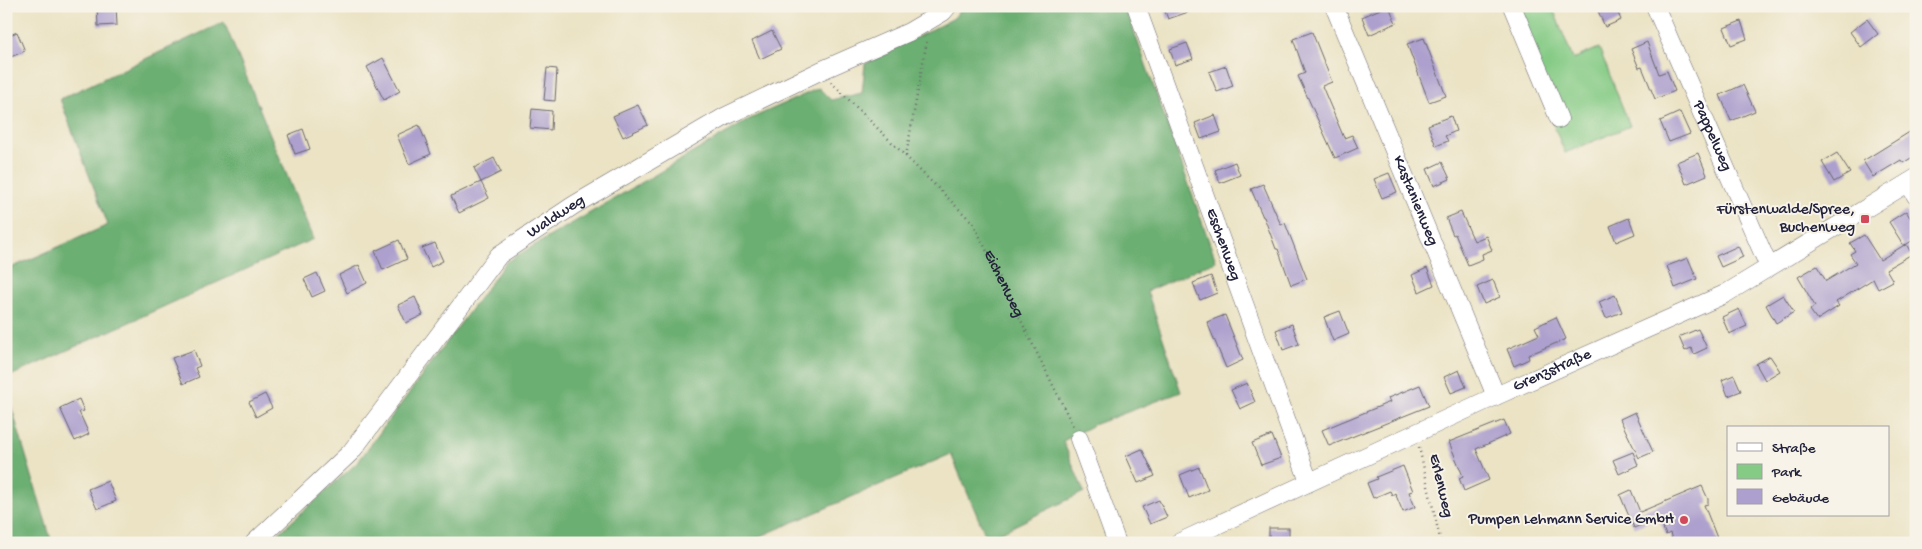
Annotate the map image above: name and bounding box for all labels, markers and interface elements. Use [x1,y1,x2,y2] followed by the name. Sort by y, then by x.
[1688,97,1736,174] street label: Pappelweg
[1388,153,1442,249] street label: Kastanienweg
[524,191,588,243] street label: Waldweg
[1716,201,1855,238] place label: Fürstenwalde/Spree, Buchenweg
[1201,206,1245,283] street label: Eschenweg
[1859,213,1871,225] marker: Fürstenwalde/Spree, Buchenweg
[978,247,1028,321] street label: Eichenweg
[1510,345,1595,397] street label: Grenzstraße
[1727,426,1890,516] legend
[1772,440,1816,458] text: Straße
[1423,452,1457,520] street label: Erlenweg
[1771,464,1802,482] text: Park
[1772,490,1829,508] text: Gebäude
[1467,511,1675,530] place label: Pumpen Lehmann Service GmbH
[1678,514,1690,526] marker: Pumpen Lehmann Service GmbH

